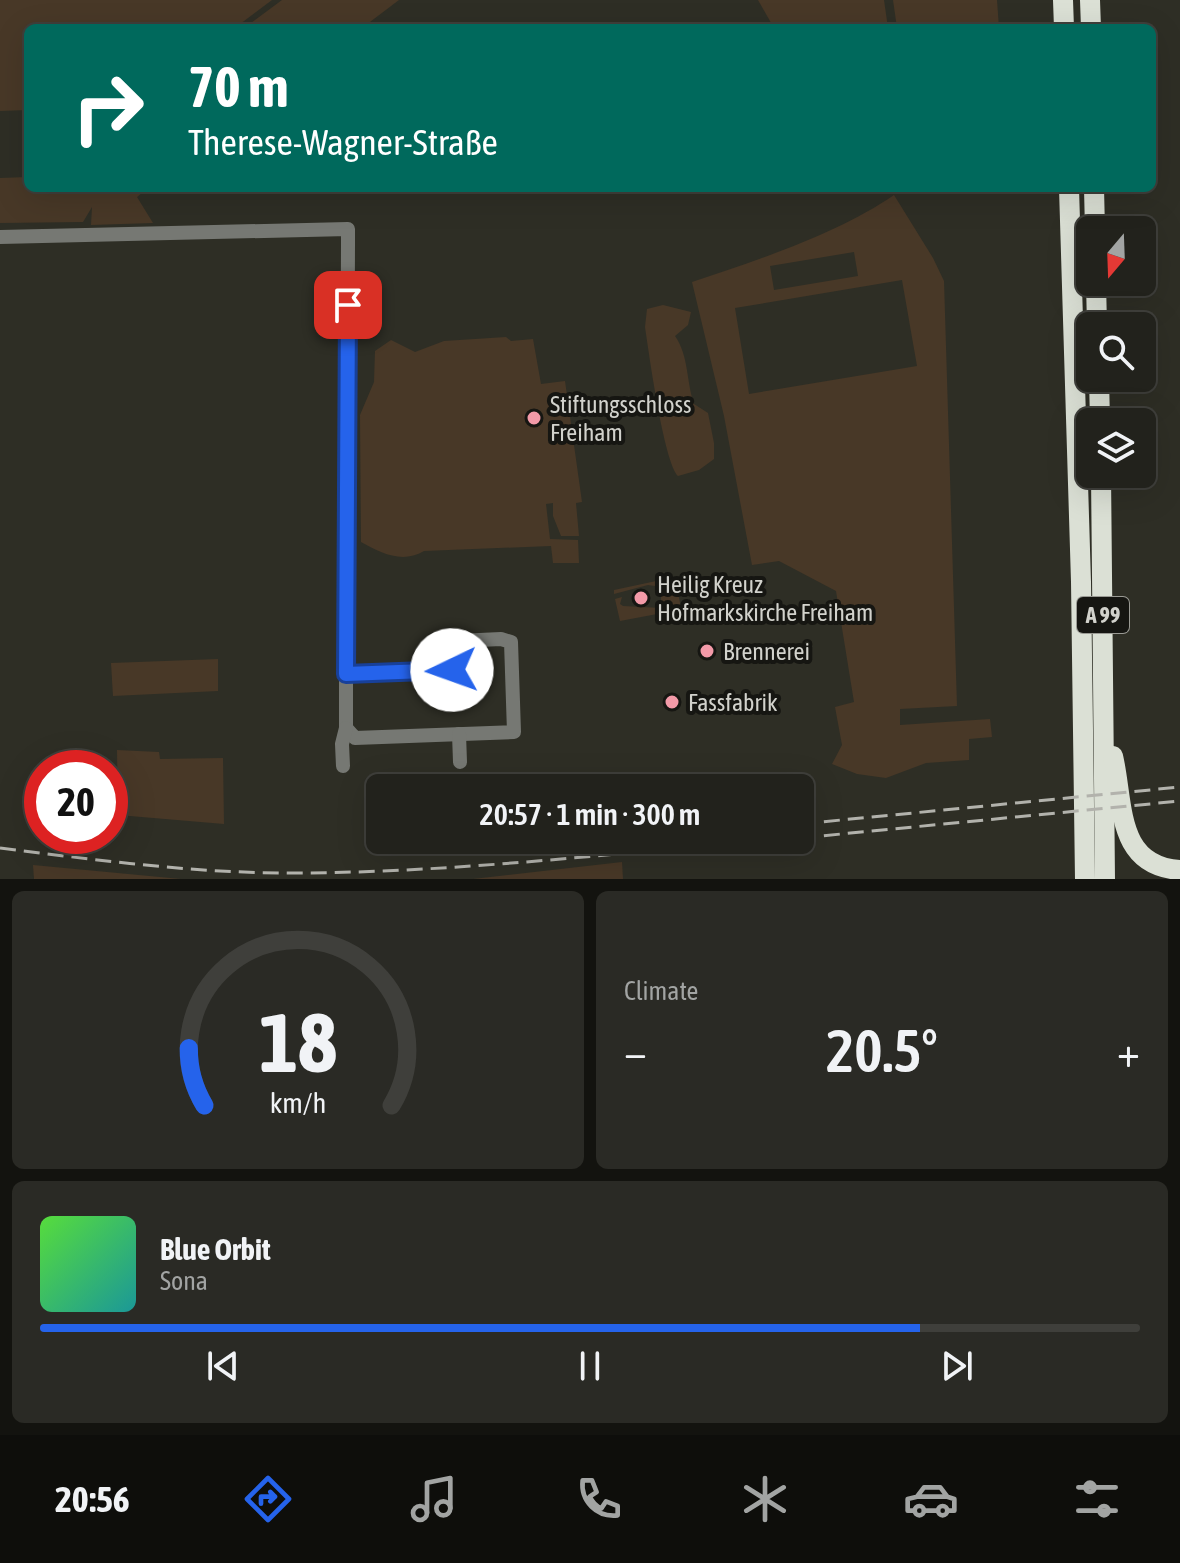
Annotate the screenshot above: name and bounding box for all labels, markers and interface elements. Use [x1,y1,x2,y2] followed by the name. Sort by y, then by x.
[188,55,289,119] text: 70 m
[56,56,160,160] icon: right
[188,121,498,163] text: Therese-Wagner-Straße
[1076,216,1156,296] north arrow
[1076,216,1156,488] map controls
[314,271,382,339] pin
[326,283,370,327] icon: arrive
[1076,312,1156,392] button: search
[550,391,691,446] place label: Stiftungsschloss Freiham
[1076,408,1156,488] button: layers
[525,409,543,427] marker: Stiftungsschloss Freiham
[657,571,873,626] place label: Heilig Kreuz Hofmarkskirche Freiham
[632,589,650,607] marker: Heilig Kreuz Hofmarkskirche Freiham
[1077,597,1129,633] road number: A 99
[410,628,494,712] position arrow
[723,638,810,665] place label: Brennerei
[698,642,716,660] marker: Brennerei
[688,689,778,716] place label: Fassfabrik
[663,693,681,711] marker: Fassfabrik
[24,750,128,854] speed limit sign: 20
[480,797,700,831] text: 20:57 · 1 min · 300 m
[624,976,698,1006] text: Climate
[259,994,337,1090] text: 18
[826,1016,938,1085] text: 20.5°
[624,1026,647,1076] text: −
[1117,1026,1140,1076] text: +
[270,1086,326,1119] text: km/h
[160,1232,271,1266] text: Blue Orbit
[160,1266,208,1296] text: Sona
[201,1344,245,1388] icon: previous
[568,1344,612,1388] icon: pause
[935,1344,979,1388] icon: next
[240,1471,296,1527] icon: directions
[406,1471,462,1527] icon: music
[571,1471,627,1527] icon: phone
[737,1471,793,1527] icon: climate
[903,1471,959,1527] icon: car
[1069,1471,1125,1527] icon: filters
[55,1478,130,1520] text: 20:56

